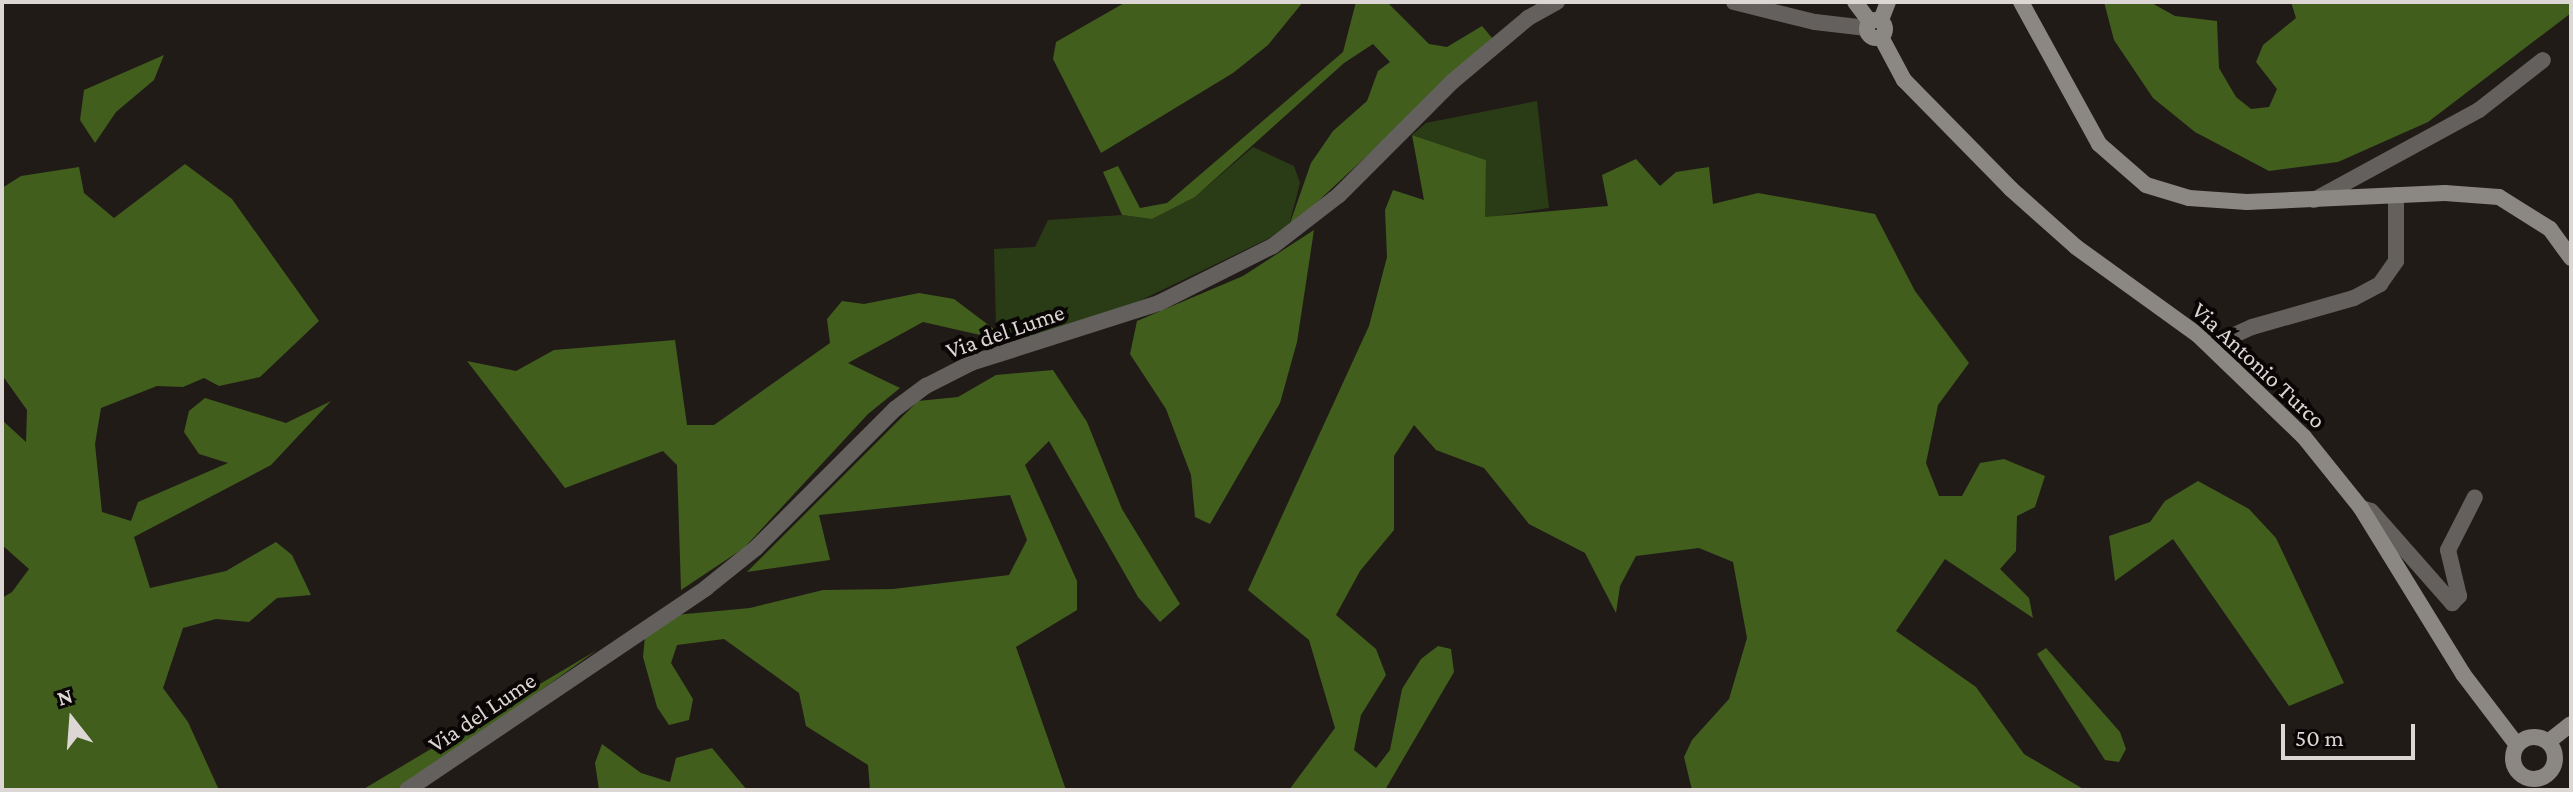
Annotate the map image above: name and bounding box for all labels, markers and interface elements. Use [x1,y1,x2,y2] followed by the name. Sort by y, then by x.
[2186,296,2332,434] street label: Via Antonio Turco
[942,297,1068,365] street label: Via del Lume
[423,666,541,758] street label: Via del Lume
[32,680,112,760] north arrow
[54,682,76,711] text: N
[2285,708,2419,758] scale bar
[2295,724,2344,751] text: 50 m

